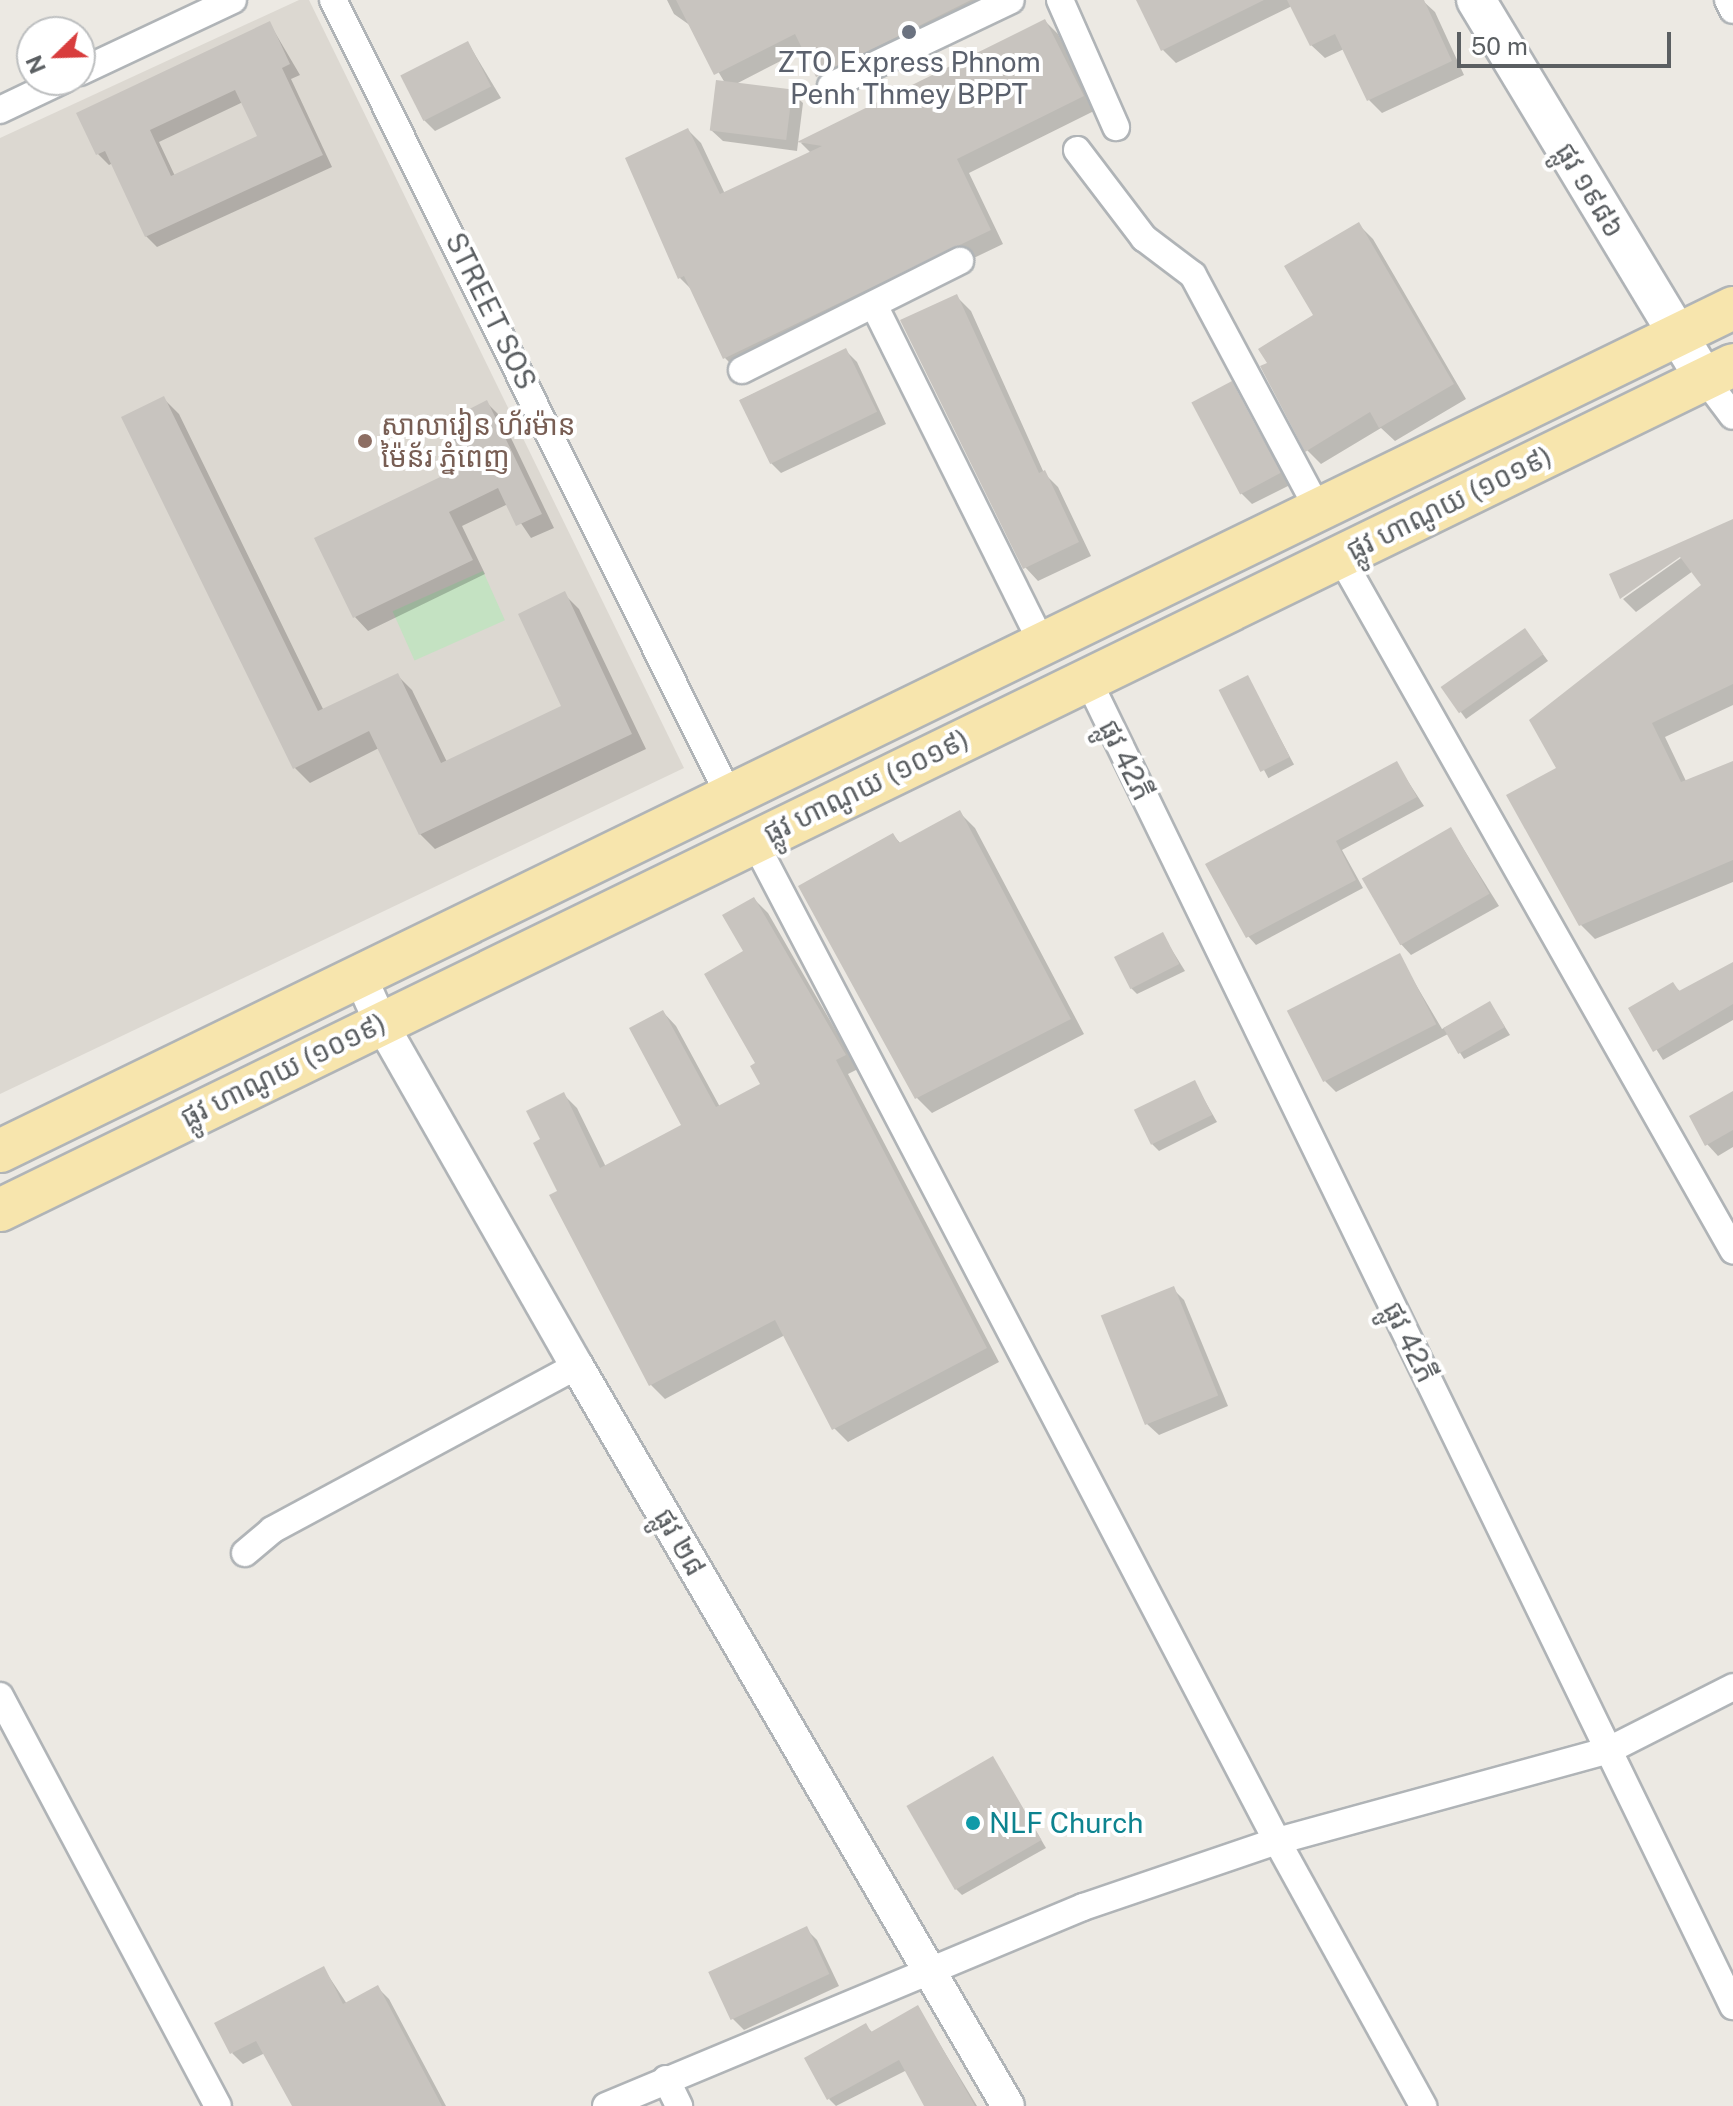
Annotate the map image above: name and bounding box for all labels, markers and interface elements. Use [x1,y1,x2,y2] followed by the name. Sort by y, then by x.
[16,16,96,96] north arrow
[1461,16,1675,66] scale bar
[900,23,918,41] marker: ZTO Express Phnom Penh Thmey BPPT
[1471,32,1528,60] text: 50 m
[777,45,1041,111] place label: ZTO Express Phnom Penh Thmey BPPT
[20,52,51,78] text: N
[1549,136,1631,244] street label: ផ្លូវ ១៩៨៦
[439,227,543,395] street label: STREET SOS
[381,408,576,474] place label: សាលារៀន ហ័រម៉ាន ម៉ៃន័រ ភ្នំពេញ
[356,432,374,450] marker: សាលារៀន ហ័រម៉ាន ម៉ៃន័រ ភ្នំពេញ
[1341,439,1557,567] street label: ផ្លូវ ហាណូយ (១០១៩)
[1092,714,1160,806] street label: ផ្លូវ 42ភី
[758,722,974,850] street label: ផ្លូវ ហាណូយ (១០១៩)
[175,1006,391,1134] street label: ផ្លូវ ហាណូយ (១០១៩)
[1376,1296,1444,1388] street label: ផ្លូវ 42ភី
[647,1502,713,1582] street label: ផ្លូវ ២៨
[989,1806,1143,1840] place label: NLF Church
[964,1814,982,1832] marker: NLF Church

